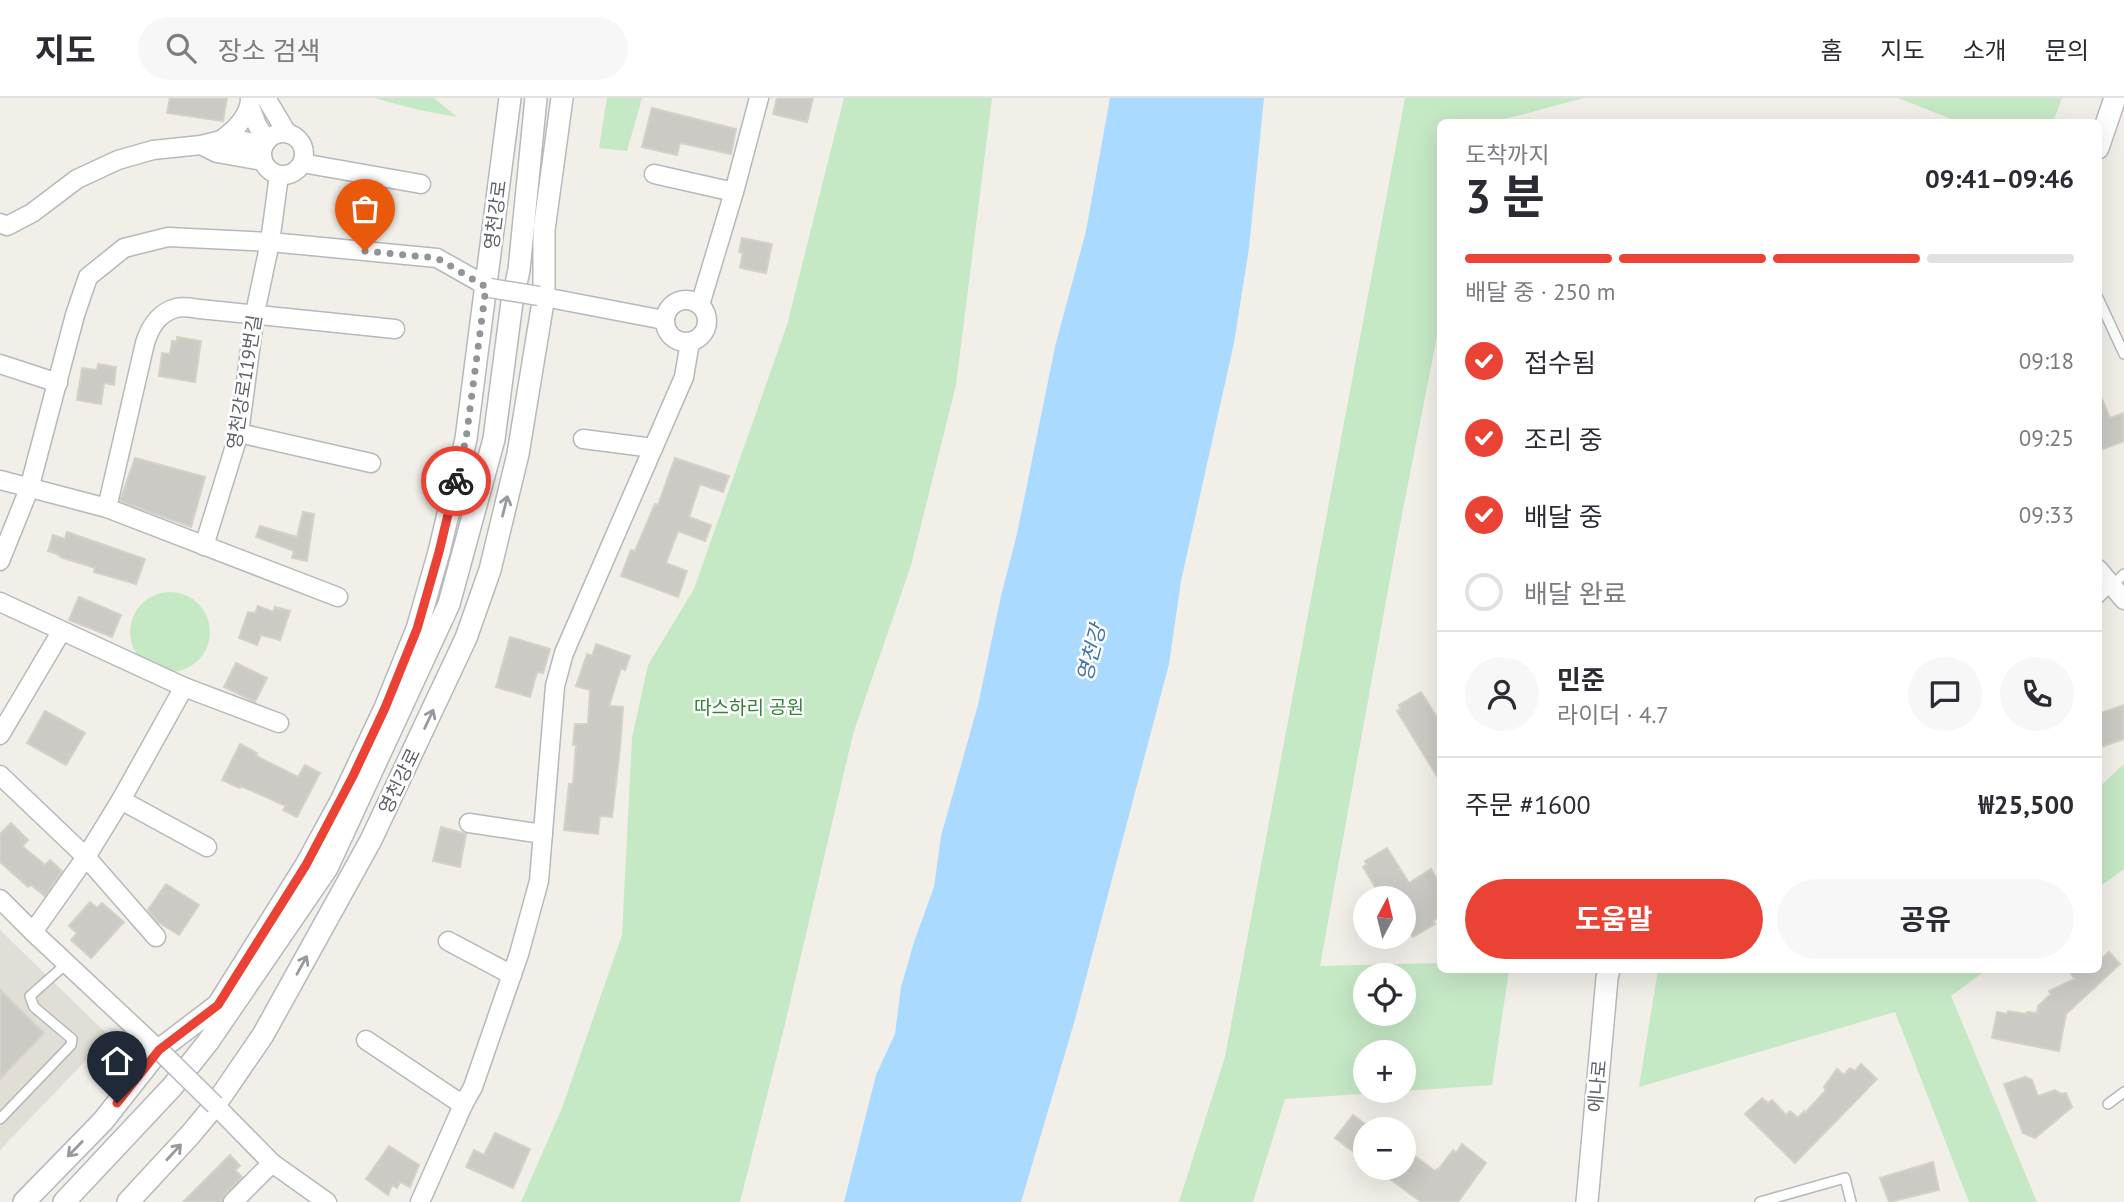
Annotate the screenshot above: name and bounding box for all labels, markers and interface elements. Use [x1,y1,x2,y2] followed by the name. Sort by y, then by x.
[138,17,628,80] search box
[35,28,96,71] text: 지도
[162,29,200,67] icon: search
[218,34,320,67] text: 장소 검색
[1820,35,1842,66] text: 홈
[1880,35,1925,66] text: 지도
[1963,35,2007,66] text: 소개
[2045,35,2089,66] text: 문의
[1465,140,1550,169] text: 도착까지
[1925,162,2074,195] text: 09:41–09:46
[1465,166,1545,226] text: 3 분
[335,179,395,251] pin
[479,179,511,251] street label: 영천강로
[346,190,384,228] icon: bag
[1465,277,1615,306] text: 배달 중 · 250 m
[222,313,266,451] street label: 영천강로119번길
[1465,342,1503,380] icon: check
[1524,346,1596,379] text: 접수됨
[2019,346,2074,375] text: 09:18
[1465,419,1503,457] icon: check
[1524,423,1603,456] text: 조리 중
[2019,423,2074,452] text: 09:25
[421,446,491,516] courier
[437,462,475,500] icon: bike
[499,495,512,518] one-way arrow
[1465,496,1503,534] icon: check
[1524,500,1603,533] text: 배달 중
[2019,500,2074,529] text: 09:33
[1524,577,1627,610] text: 배달 완료
[1070,619,1112,684] water label: 영천강
[1465,657,1539,731] button: person
[1908,657,1982,731] button: chat
[2000,657,2074,731] button: phone
[1557,663,1605,696] text: 민준
[694,695,804,719] park label: 따스하리 공원
[1557,700,1669,729] text: 라이더 · 4.7
[422,709,436,730] one-way arrow
[373,744,425,818] street label: 영천강로
[1465,788,1591,821] text: 주문 #1600
[1978,788,2074,821] text: ₩25,500
[1465,879,1763,959] button: 도움말
[1777,879,2074,959] button: 공유
[1353,886,1416,948] north arrow
[1353,886,1416,1180] map controls
[295,955,309,975] one-way arrow
[1353,963,1416,1026] button: locate
[87,1031,147,1103] pin
[1353,1040,1416,1103] button: +
[98,1042,136,1080] icon: home
[1583,1059,1611,1113] street label: 에나로
[1353,1117,1416,1180] button: −
[67,1141,84,1158] one-way arrow
[166,1144,183,1161] one-way arrow

